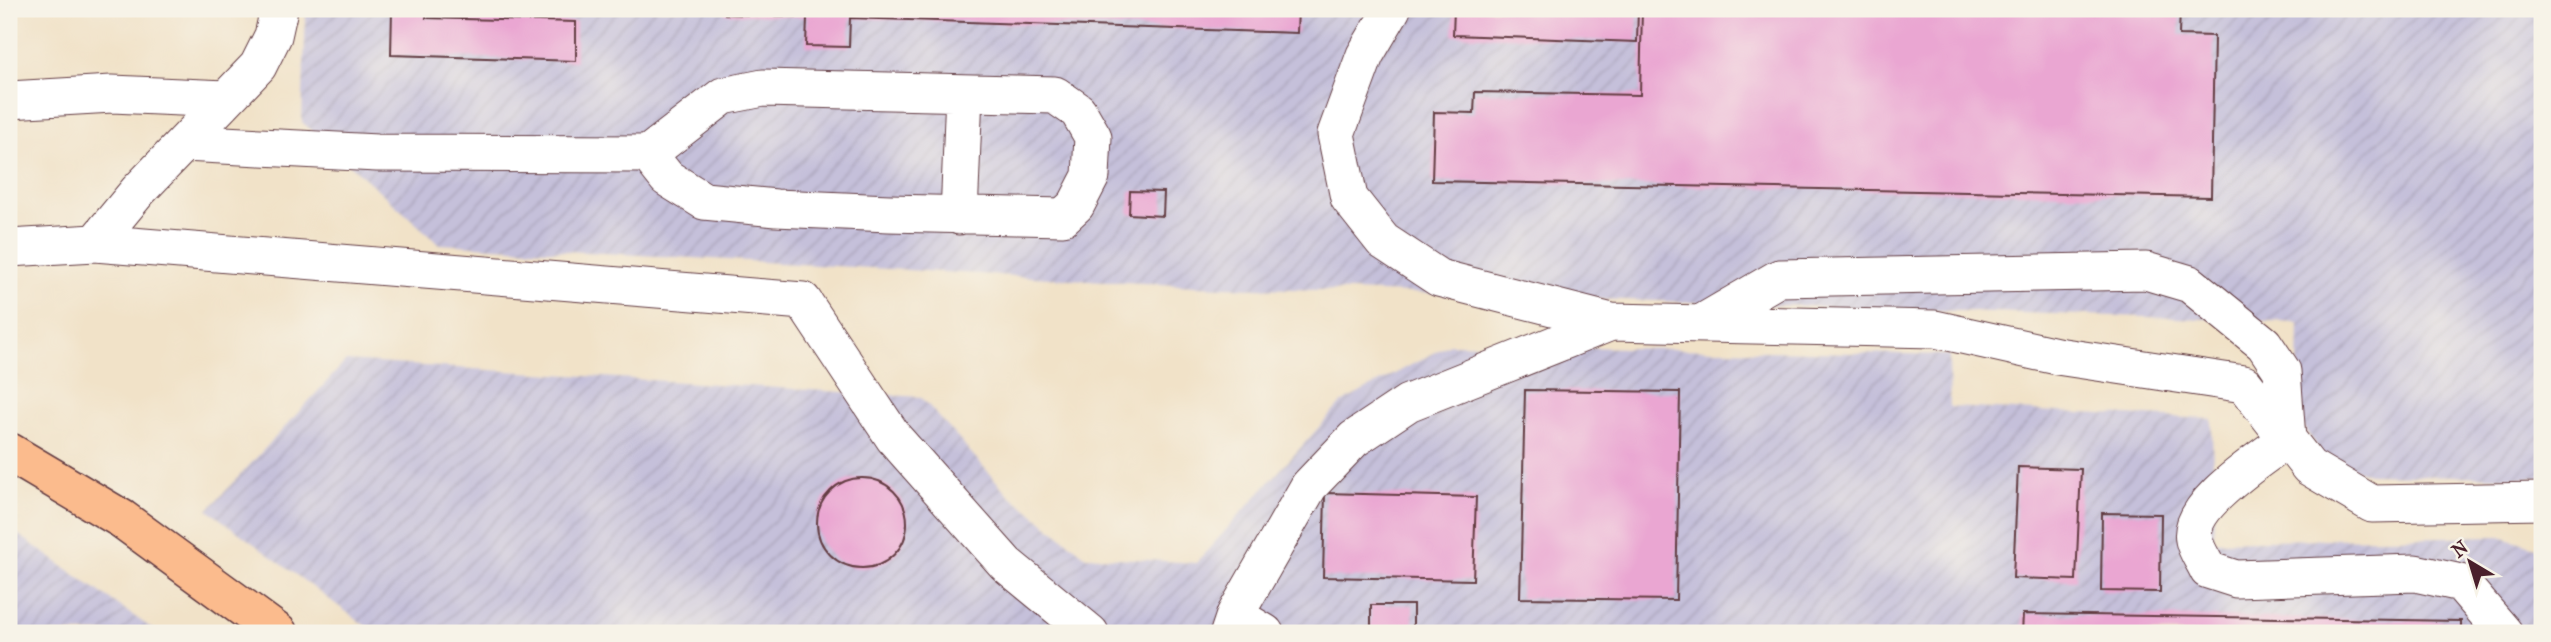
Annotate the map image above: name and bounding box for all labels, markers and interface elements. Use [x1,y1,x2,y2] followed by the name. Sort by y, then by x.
[2436,526,2506,596] north arrow
[2448,536,2473,562] text: N

